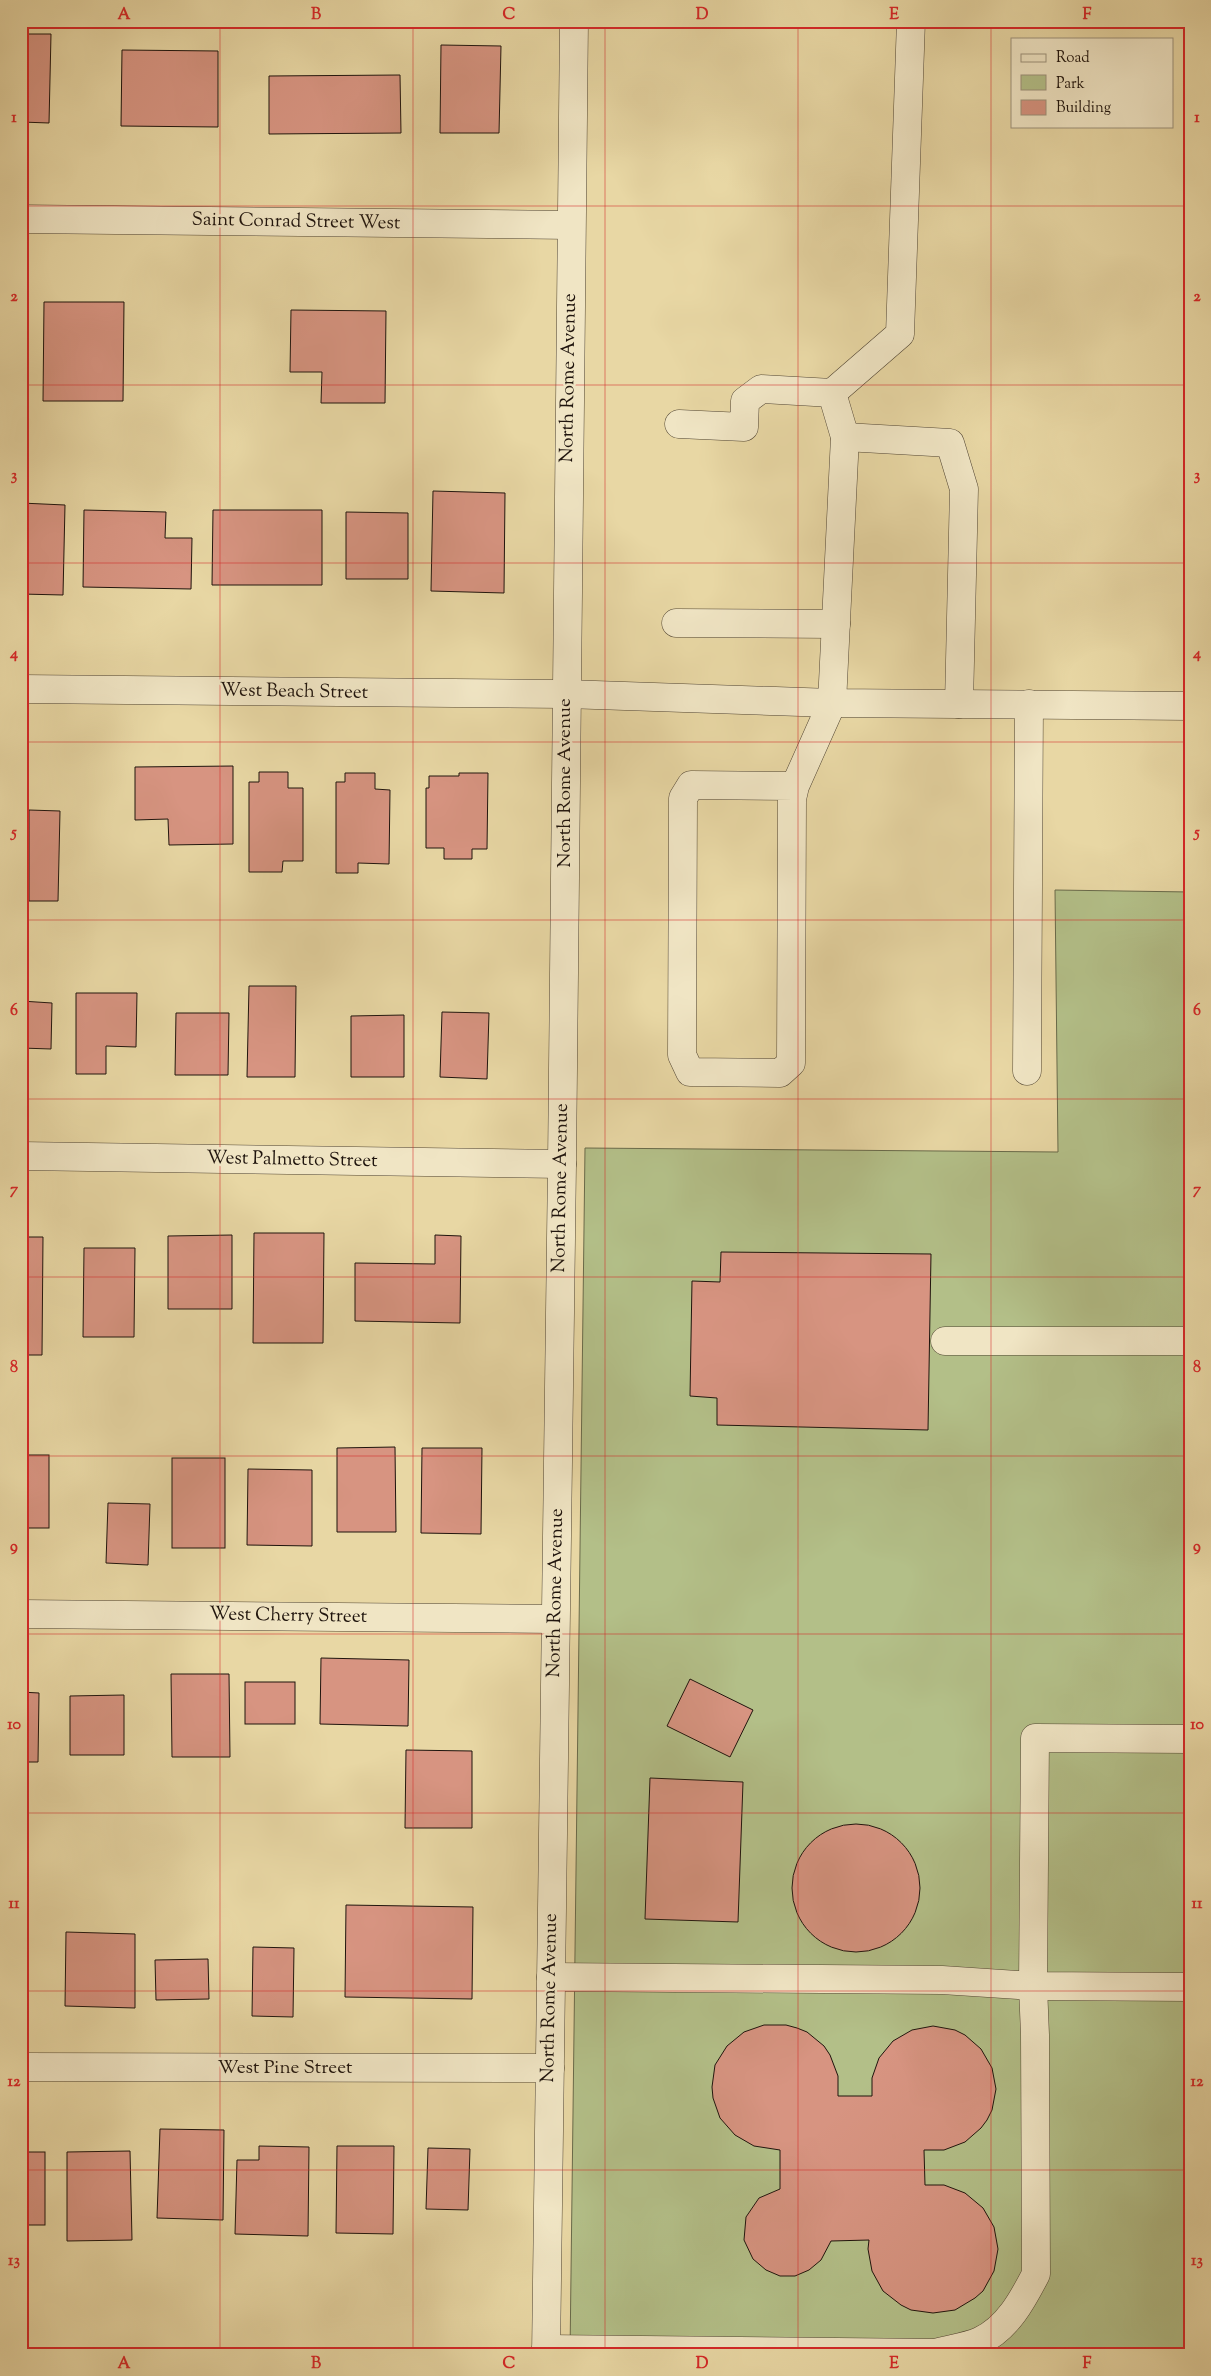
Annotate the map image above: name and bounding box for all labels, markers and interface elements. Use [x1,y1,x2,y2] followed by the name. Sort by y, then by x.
[118,4,131,27] text: A
[311,4,321,27] text: B
[503,4,516,27] text: C
[696,4,709,27] text: D
[889,4,899,27] text: E
[1083,4,1092,27] text: F
[1011,38,1174,128] legend
[1056,48,1090,69] text: Road
[1056,74,1085,95] text: Park
[1056,98,1111,119] text: Building
[11,107,17,130] text: 1
[1194,107,1200,130] text: 1
[191,207,401,237] street label: Saint Conrad Street West
[10,286,18,309] text: 2
[1193,286,1201,309] text: 2
[554,293,584,463] street label: North Rome Avenue
[11,465,18,488] text: 3
[1194,465,1201,488] text: 3
[9,643,18,666] text: 4
[1192,643,1201,666] text: 4
[220,677,369,707] street label: West Beach Street
[552,698,579,868] street label: North Rome Avenue
[9,822,17,845] text: 5
[1192,822,1200,845] text: 5
[10,1000,18,1023] text: 6
[1193,1000,1201,1023] text: 6
[546,1103,576,1273] street label: North Rome Avenue
[206,1145,378,1175] street label: West Palmetto Street
[10,1179,19,1202] text: 7
[1193,1179,1202,1202] text: 7
[10,1357,18,1380] text: 8
[1193,1357,1201,1380] text: 8
[541,1508,571,1678] street label: North Rome Avenue
[10,1536,18,1559] text: 9
[1193,1536,1201,1559] text: 9
[209,1601,368,1631] street label: West Cherry Street
[7,1714,21,1737] text: 10
[1190,1714,1204,1737] text: 10
[9,1893,20,1916] text: 11
[1192,1893,1203,1916] text: 11
[535,1913,565,2083] street label: North Rome Avenue
[218,2055,353,2082] street label: West Pine Street
[8,2071,21,2094] text: 12
[1191,2071,1204,2094] text: 12
[8,2250,20,2273] text: 13
[1191,2250,1203,2273] text: 13
[118,2353,131,2376] text: A
[311,2353,321,2376] text: B
[503,2353,516,2376] text: C
[696,2353,709,2376] text: D
[889,2353,899,2376] text: E
[1083,2353,1092,2376] text: F

